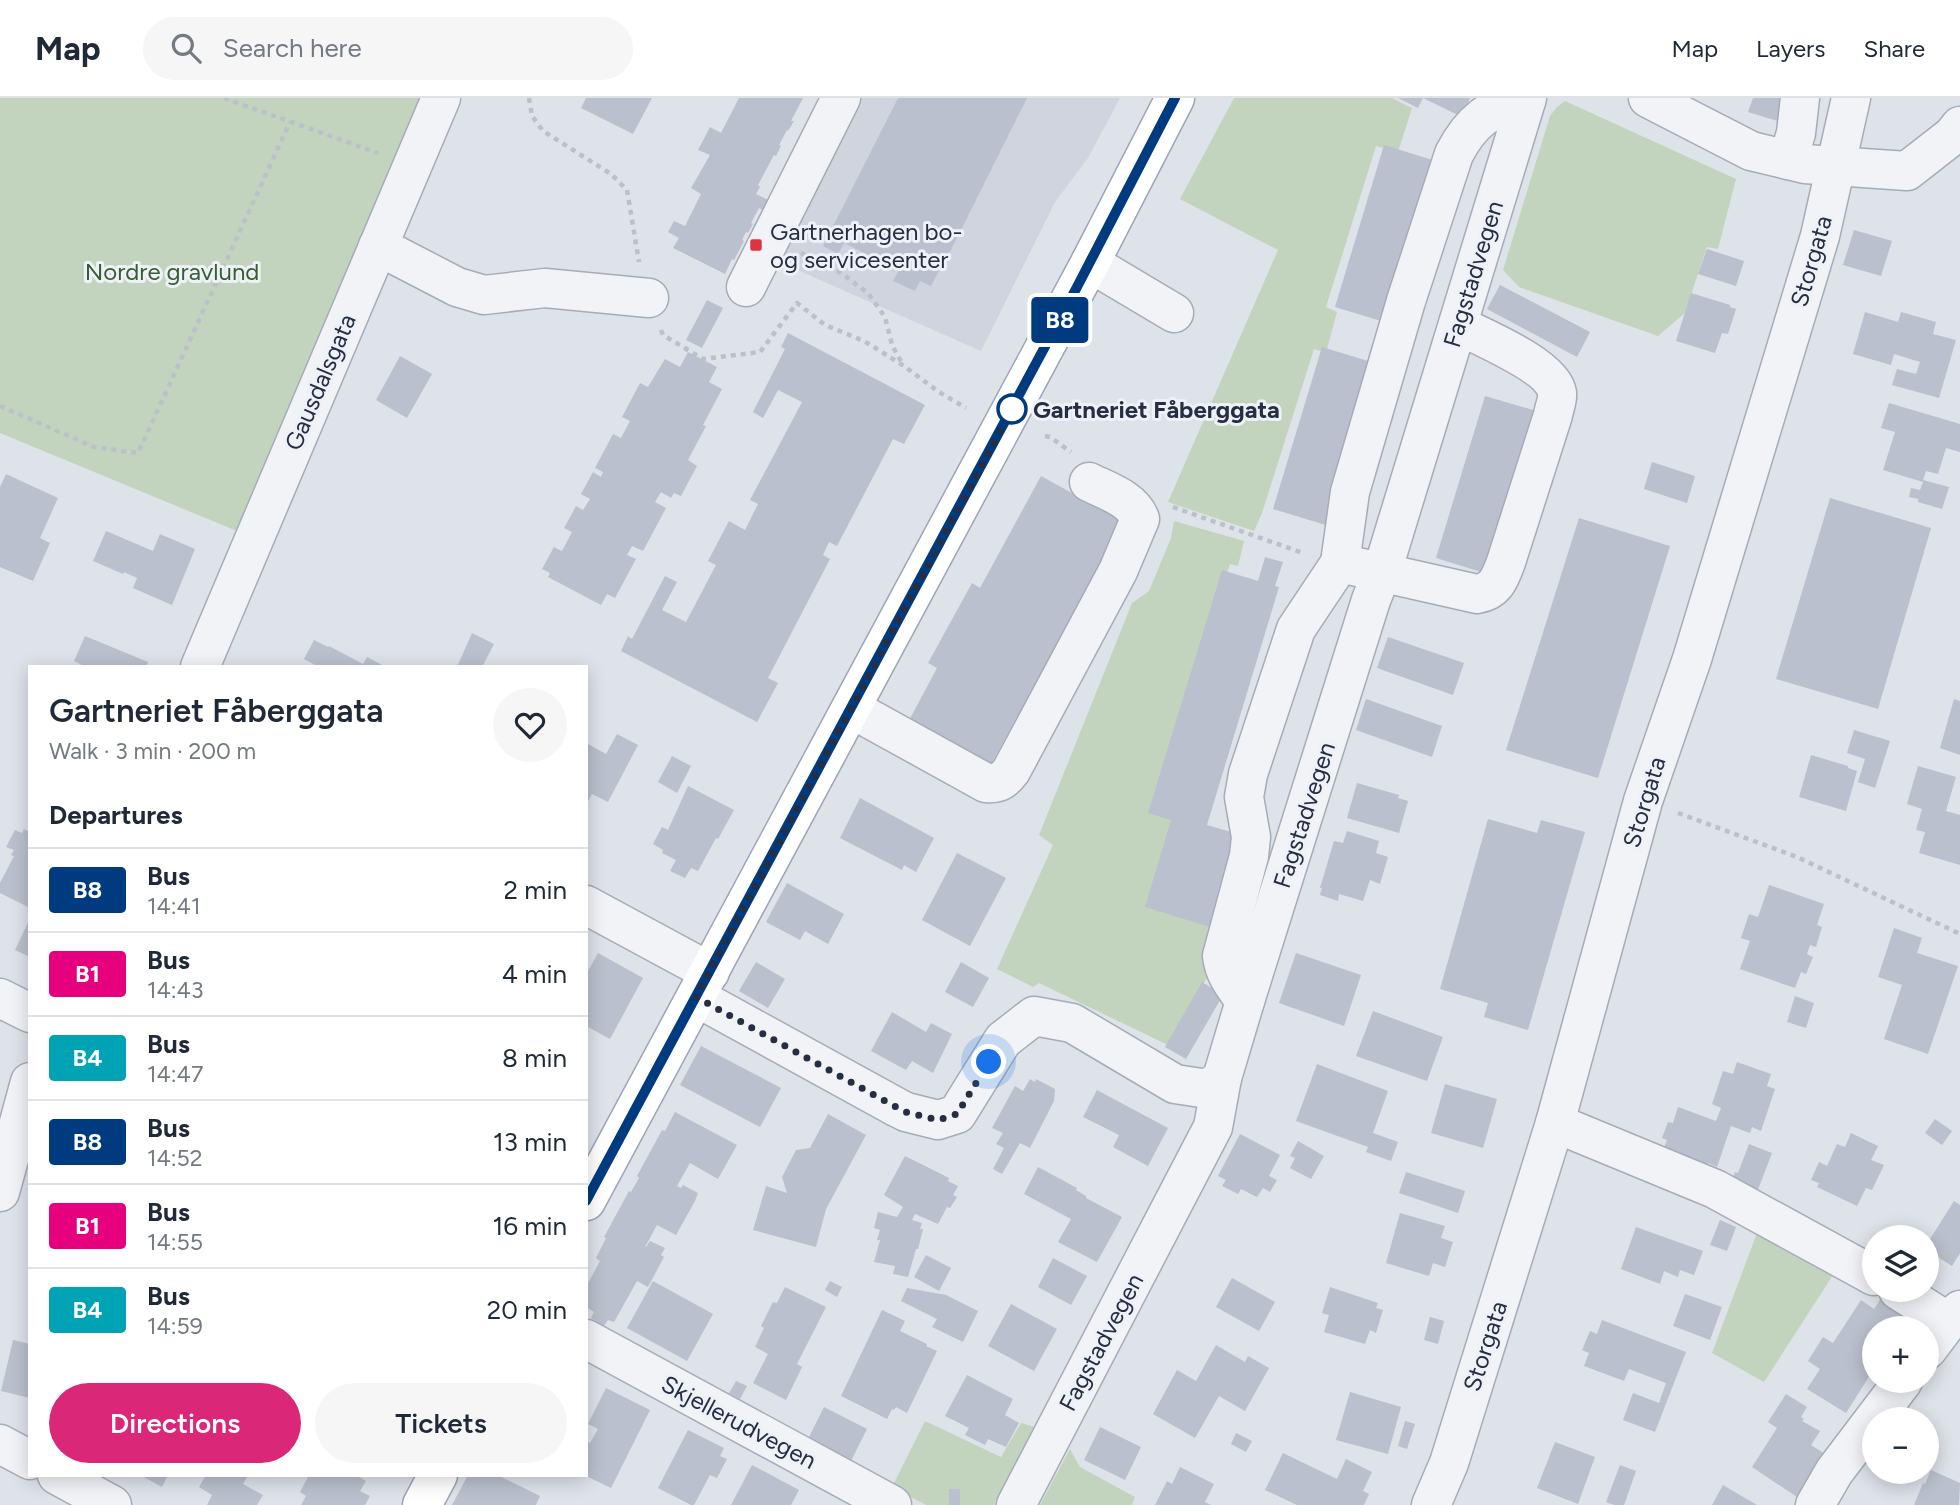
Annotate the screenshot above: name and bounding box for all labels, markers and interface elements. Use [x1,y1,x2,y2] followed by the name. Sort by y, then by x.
[143,17,633,80] search box
[35,29,101,68] text: Map
[167,29,205,67] icon: search
[223,32,362,64] text: Search here
[1671,34,1718,63] text: Map
[1756,34,1825,63] text: Layers
[1863,34,1925,63] text: Share
[1437,197,1509,351] street label: Fagstadvegen
[1784,212,1838,310] street label: Storgata
[770,217,962,274] place label: Gartnerhagen bo- og servicesenter
[748,237,764,253] marker: Gartnerhagen bo- og servicesenter
[85,257,259,286] park label: Nordre gravlund
[1028,297,1092,343] line badge: B8
[1045,305,1075,334] text: B8
[278,309,362,455] street label: Gausdalsgata
[997,394,1027,424] marker: Gartneriet Fåberggata
[1033,395,1280,424] place label: Gartneriet Fåberggata
[493,688,567,762] button: heart
[49,691,384,730] text: Gartneriet Fåberggata
[49,737,256,765] text: Walk · 3 min · 200 m
[1267,738,1341,892] street label: Fagstadvegen
[1616,753,1672,851] street label: Storgata
[49,799,183,831] text: Departures
[147,860,190,892] text: Bus
[503,874,567,906] text: 2 min
[73,875,102,904] text: B8
[147,892,200,920] text: 14:41
[147,944,190,976] text: Bus
[502,958,567,990] text: 4 min
[75,959,100,988] text: B1
[147,976,203,1004] text: 14:43
[147,1028,190,1060] text: Bus
[502,1042,567,1074] text: 8 min
[73,1043,102,1072] text: B4
[971,1044,1006,1079] your location
[147,1060,203,1088] text: 14:47
[147,1112,190,1144] text: Bus
[493,1126,567,1158] text: 13 min
[73,1127,102,1156] text: B8
[147,1144,203,1172] text: 14:52
[147,1196,190,1228] text: Bus
[492,1210,567,1242] text: 16 min
[75,1211,100,1240] text: B1
[1862,1225,1939,1484] map controls
[1862,1225,1939,1302] button: layers
[147,1228,203,1256] text: 14:55
[1053,1268,1149,1416] street label: Fagstadvegen
[147,1280,190,1312] text: Bus
[487,1294,567,1326] text: 20 min
[73,1295,102,1324] text: B4
[1457,1297,1513,1395] street label: Storgata
[147,1312,203,1340] text: 14:59
[1862,1316,1939,1393] button: +
[657,1369,821,1475] street label: Skjellerudvegen
[49,1383,301,1463] button: Directions
[315,1383,567,1463] button: Tickets
[1862,1407,1939,1484] button: −

